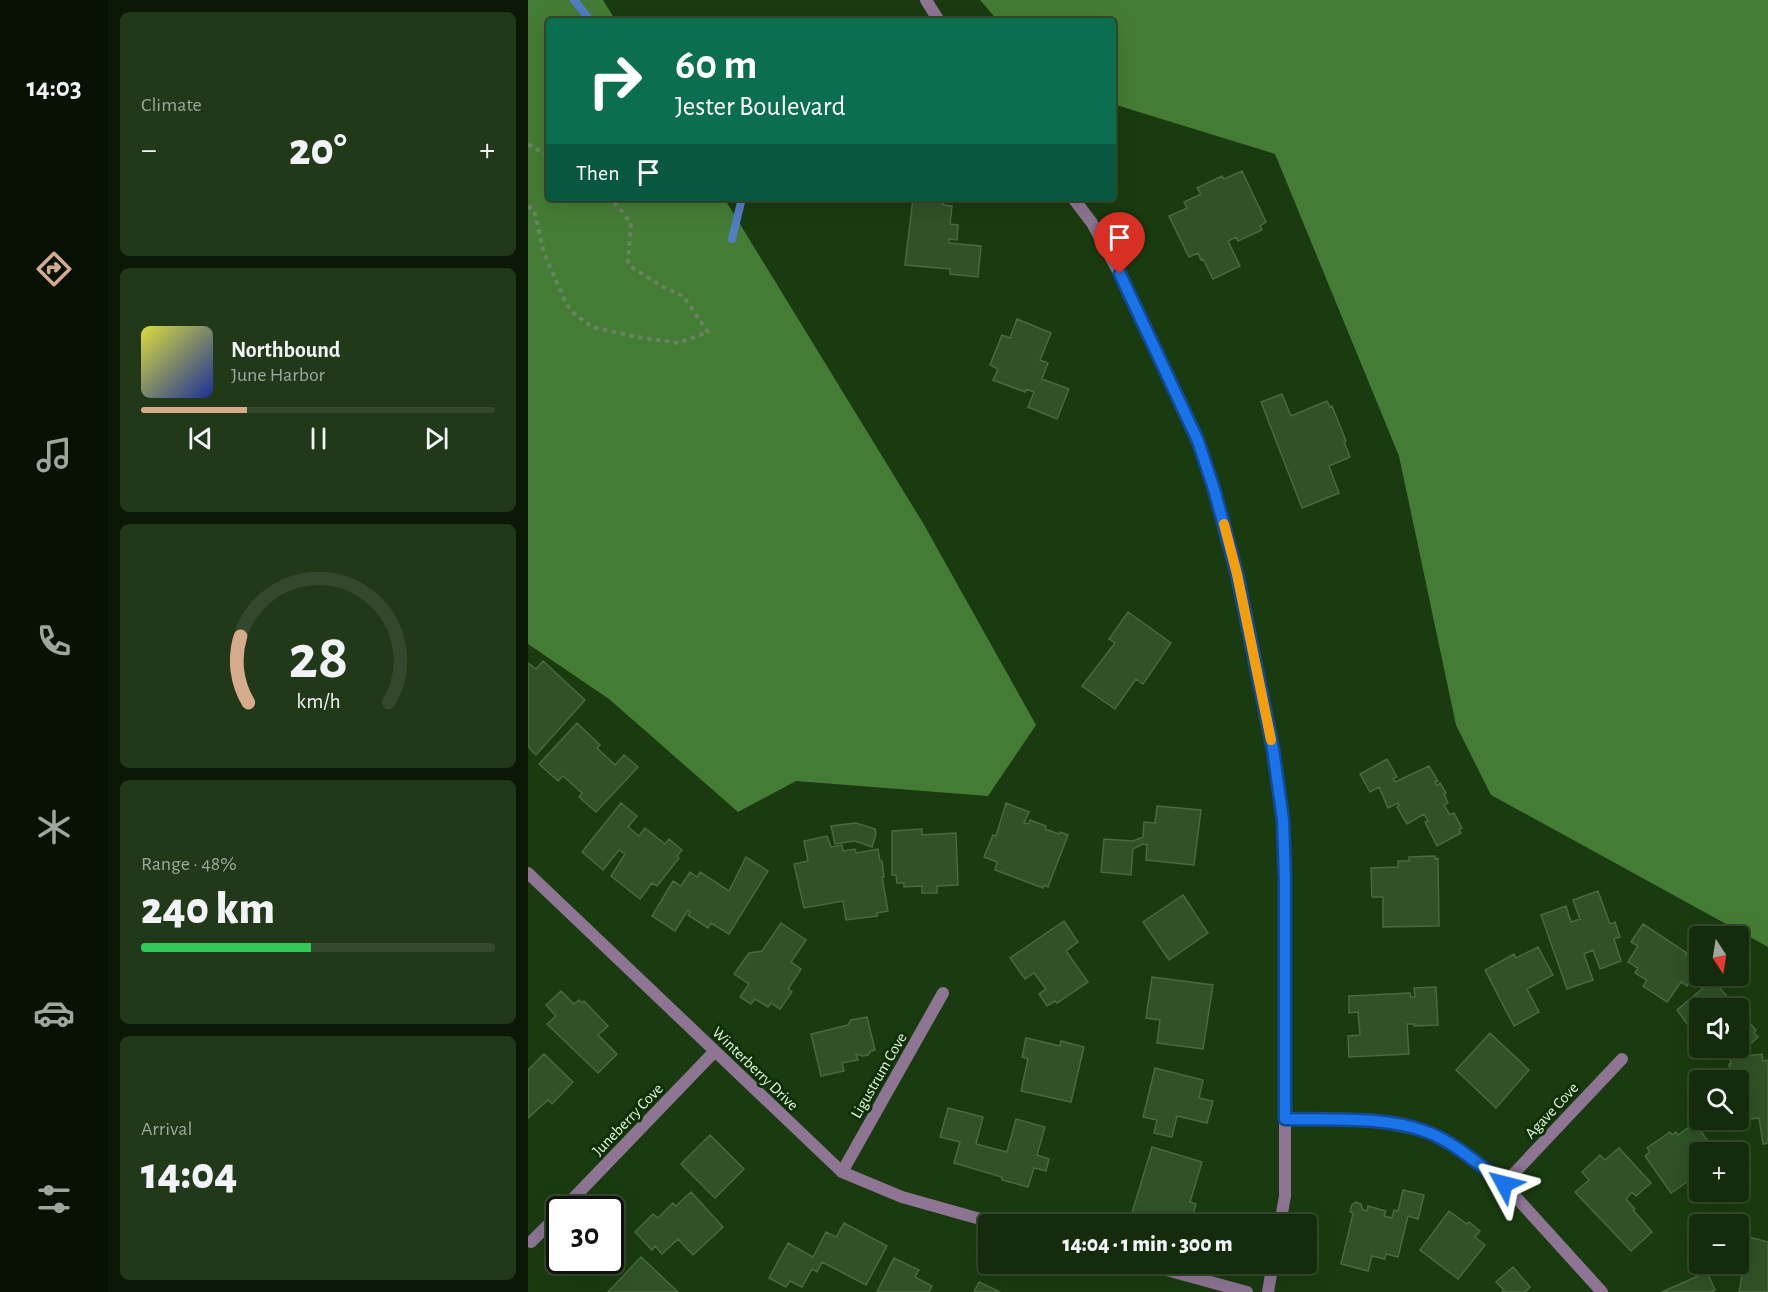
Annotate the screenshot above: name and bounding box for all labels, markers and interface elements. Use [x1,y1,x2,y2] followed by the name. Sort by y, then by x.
[576,42,654,120] icon: right
[675,44,757,86] text: 60 m
[26,74,82,101] text: 14:03
[675,93,845,120] text: Jester Boulevard
[141,95,202,115] text: Climate
[289,128,347,173] text: 20°
[141,134,157,167] text: −
[479,134,495,167] text: +
[632,156,665,189] icon: arrive
[576,162,620,184] text: Then
[1094,212,1145,274] pin
[1103,221,1136,254] icon: arrive
[33,248,75,290] icon: directions
[231,339,340,361] text: Northbound
[231,365,325,385] text: June Harbor
[184,422,217,455] icon: previous
[302,422,335,455] icon: pause
[420,422,453,455] icon: next
[33,434,75,476] icon: music
[33,620,75,662] icon: phone
[288,627,348,689] text: 28
[296,691,340,712] text: km/h
[33,806,75,848] icon: climate
[141,854,237,874] text: Range · 48%
[141,887,275,932] text: 240 km
[1689,926,1749,986] north arrow
[1689,926,1749,1274] map controls
[33,992,75,1034] icon: car
[1689,998,1749,1058] button: sound
[709,1024,801,1114] street label: Winterberry Drive
[848,1030,910,1121] street label: Ligustrum Cove
[1689,1070,1749,1130] button: search
[589,1080,667,1160] street label: Juneberry Cove
[1522,1080,1582,1142] street label: Agave Cove
[141,1119,192,1139] text: Arrival
[1689,1142,1749,1202] button: +
[141,1152,237,1197] text: 14:04
[1472,1152,1536,1216] position arrow
[33,1178,75,1220] icon: filters
[546,1196,624,1274] speed limit sign: 30
[1689,1214,1749,1274] button: −
[1062,1233,1233,1255] text: 14:04 · 1 min · 300 m

